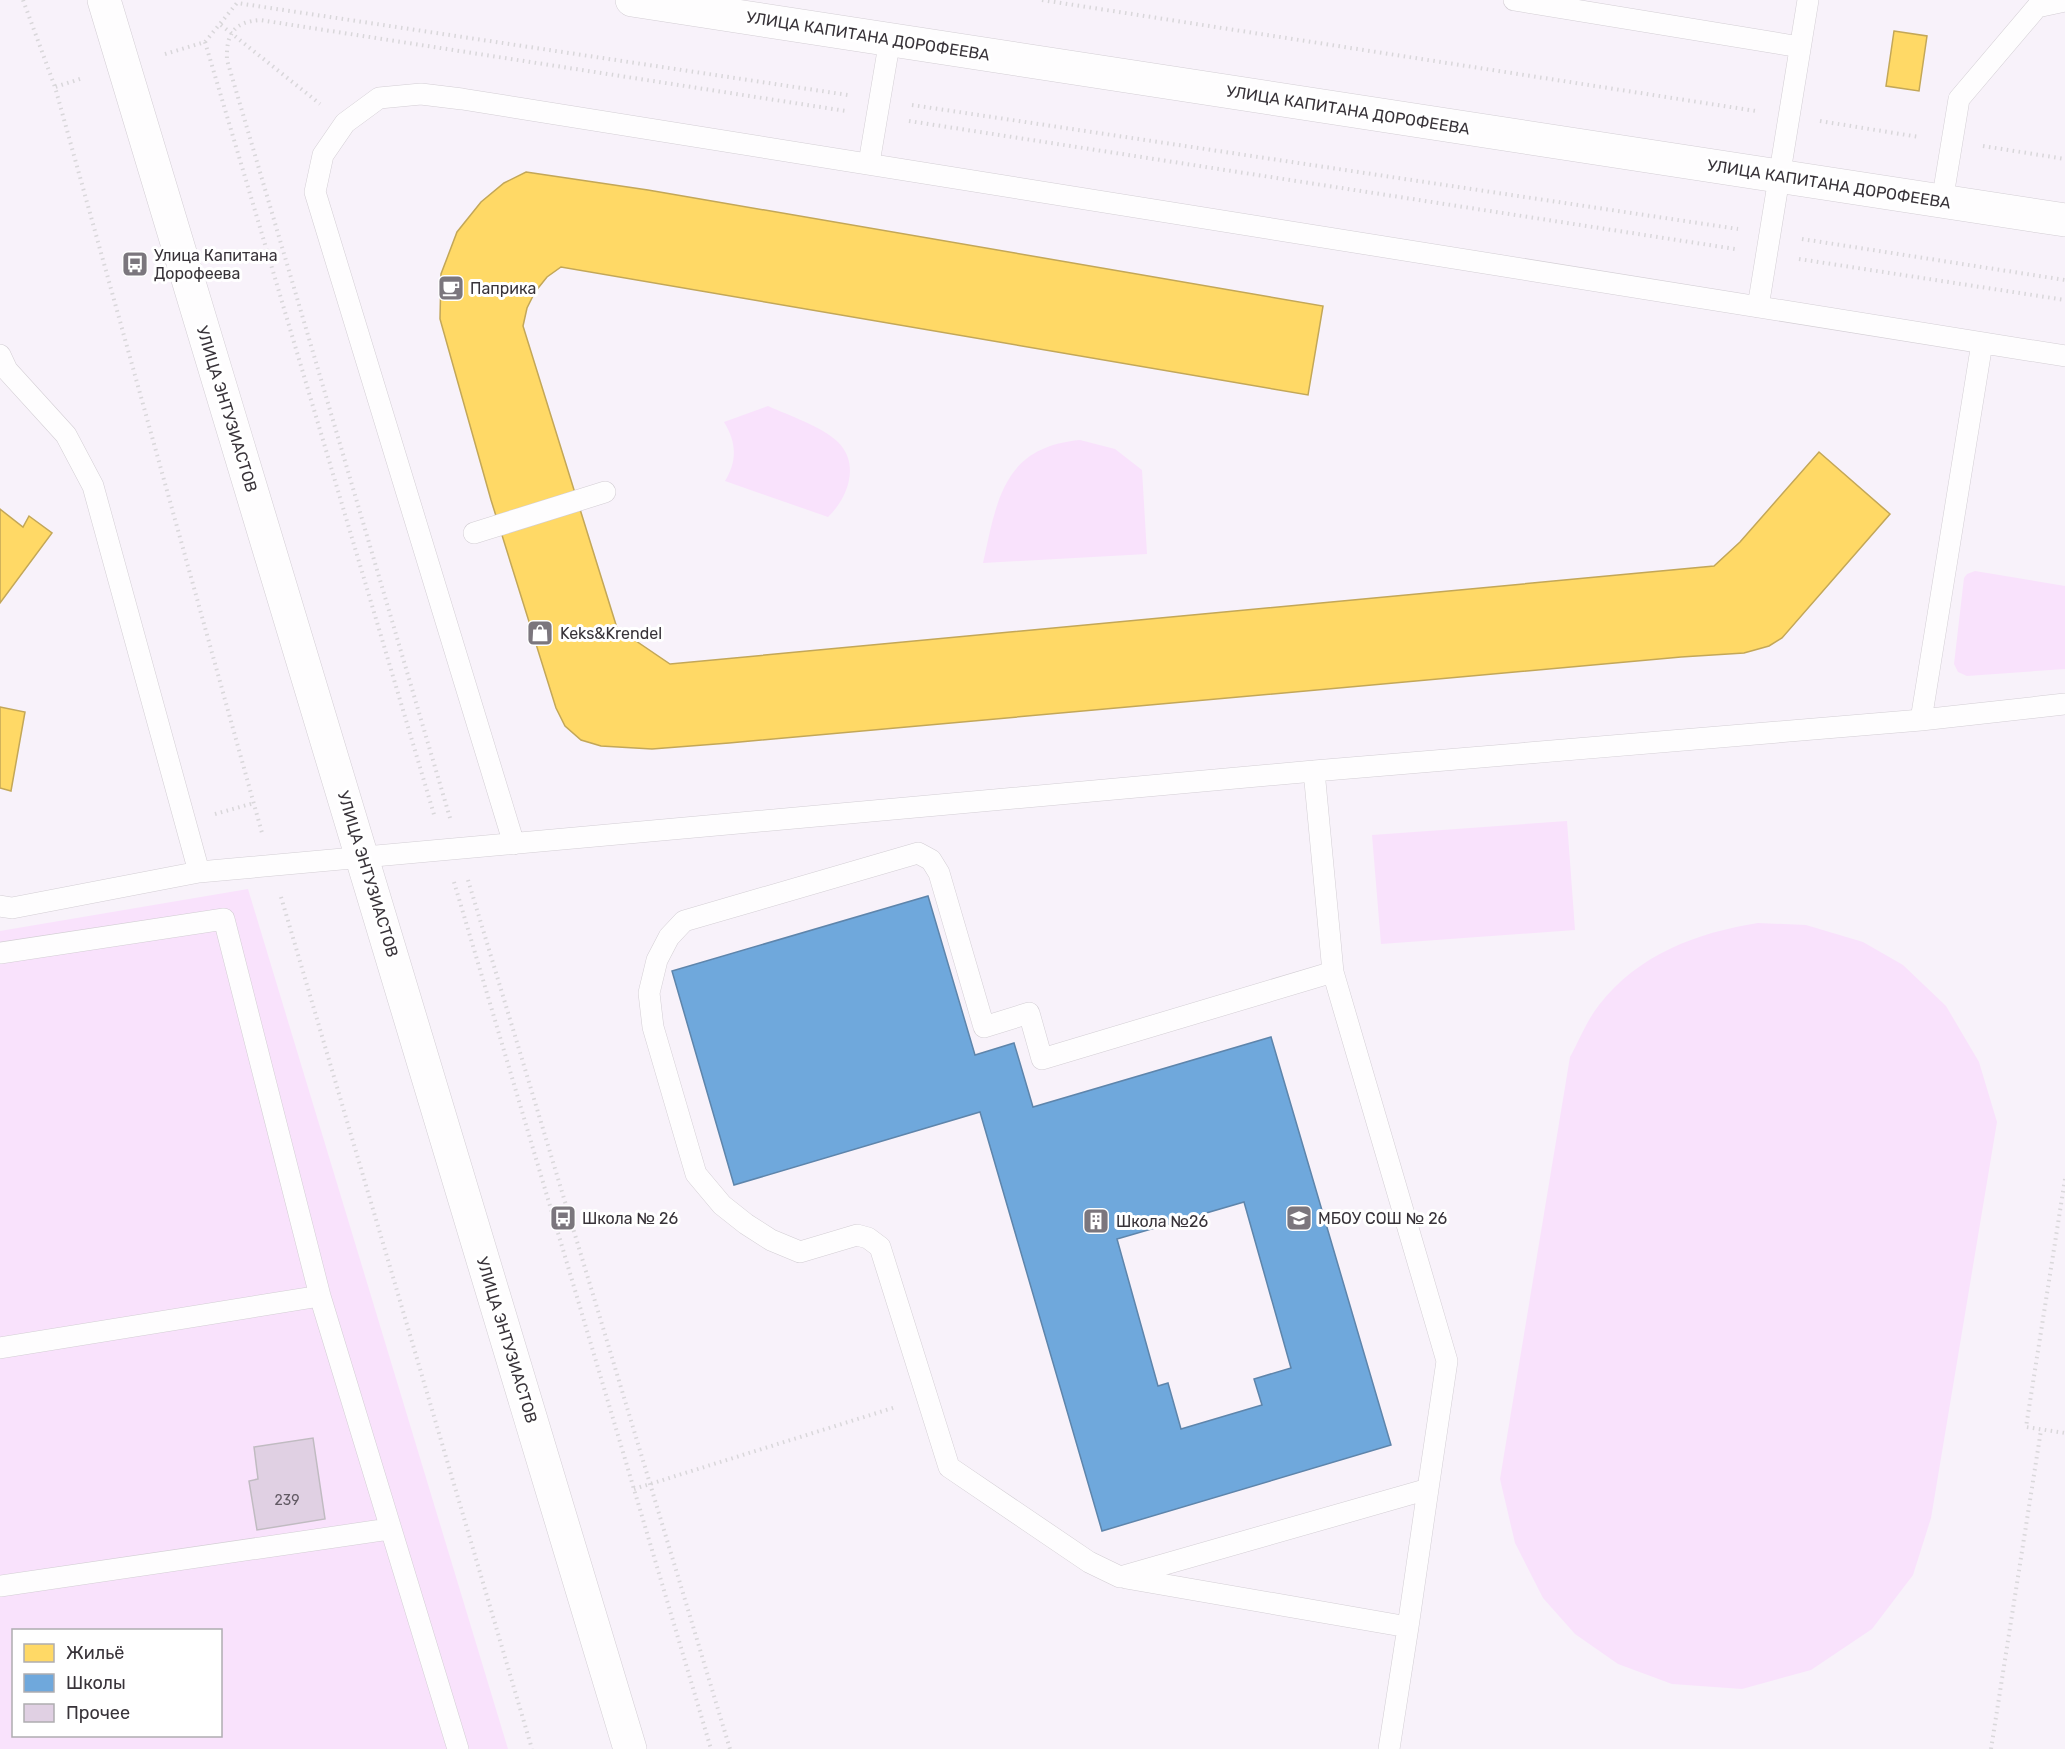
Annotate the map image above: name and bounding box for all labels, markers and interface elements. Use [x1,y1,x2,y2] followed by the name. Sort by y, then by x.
[745,7,992,65] street label: УЛИЦА КАПИТАНА ДОРОФЕЕВА
[1225,81,1472,139] street label: УЛИЦА КАПИТАНА ДОРОФЕЕВА
[1706,155,1953,213] street label: УЛИЦА КАПИТАНА ДОРОФЕЕВА
[154,246,278,283] place label: Улица Капитана Дорофеева
[120,249,150,279] bus stop icon: Улица Капитана Дорофеева
[436,273,466,303] cafe icon: Паприка
[470,279,536,298] place label: Паприка
[193,324,261,494] street label: УЛИЦА ЭНТУЗИАСТОВ
[525,618,555,648] shop icon: Keks&Krendel
[560,624,662,643] place label: Keks&Krendel
[334,789,402,959] street label: УЛИЦА ЭНТУЗИАСТОВ
[548,1203,578,1233] bus stop icon: Школа № 26
[1284,1203,1314,1233] school or university icon: МБОУ СОШ № 26
[1081,1206,1111,1236] building icon: Школа №26
[582,1209,678,1228] place label: Школа № 26
[1318,1209,1448,1228] place label: МБОУ СОШ № 26
[1116,1212,1208,1231] place label: Школа №26
[473,1255,541,1425] street label: УЛИЦА ЭНТУЗИАСТОВ
[275,1492,299,1509] house number: 239
[12,1629,222,1737] legend
[66,1642,124,1664] text: Жильё
[66,1672,126,1694] text: Школы
[66,1702,130,1724] text: Прочее

